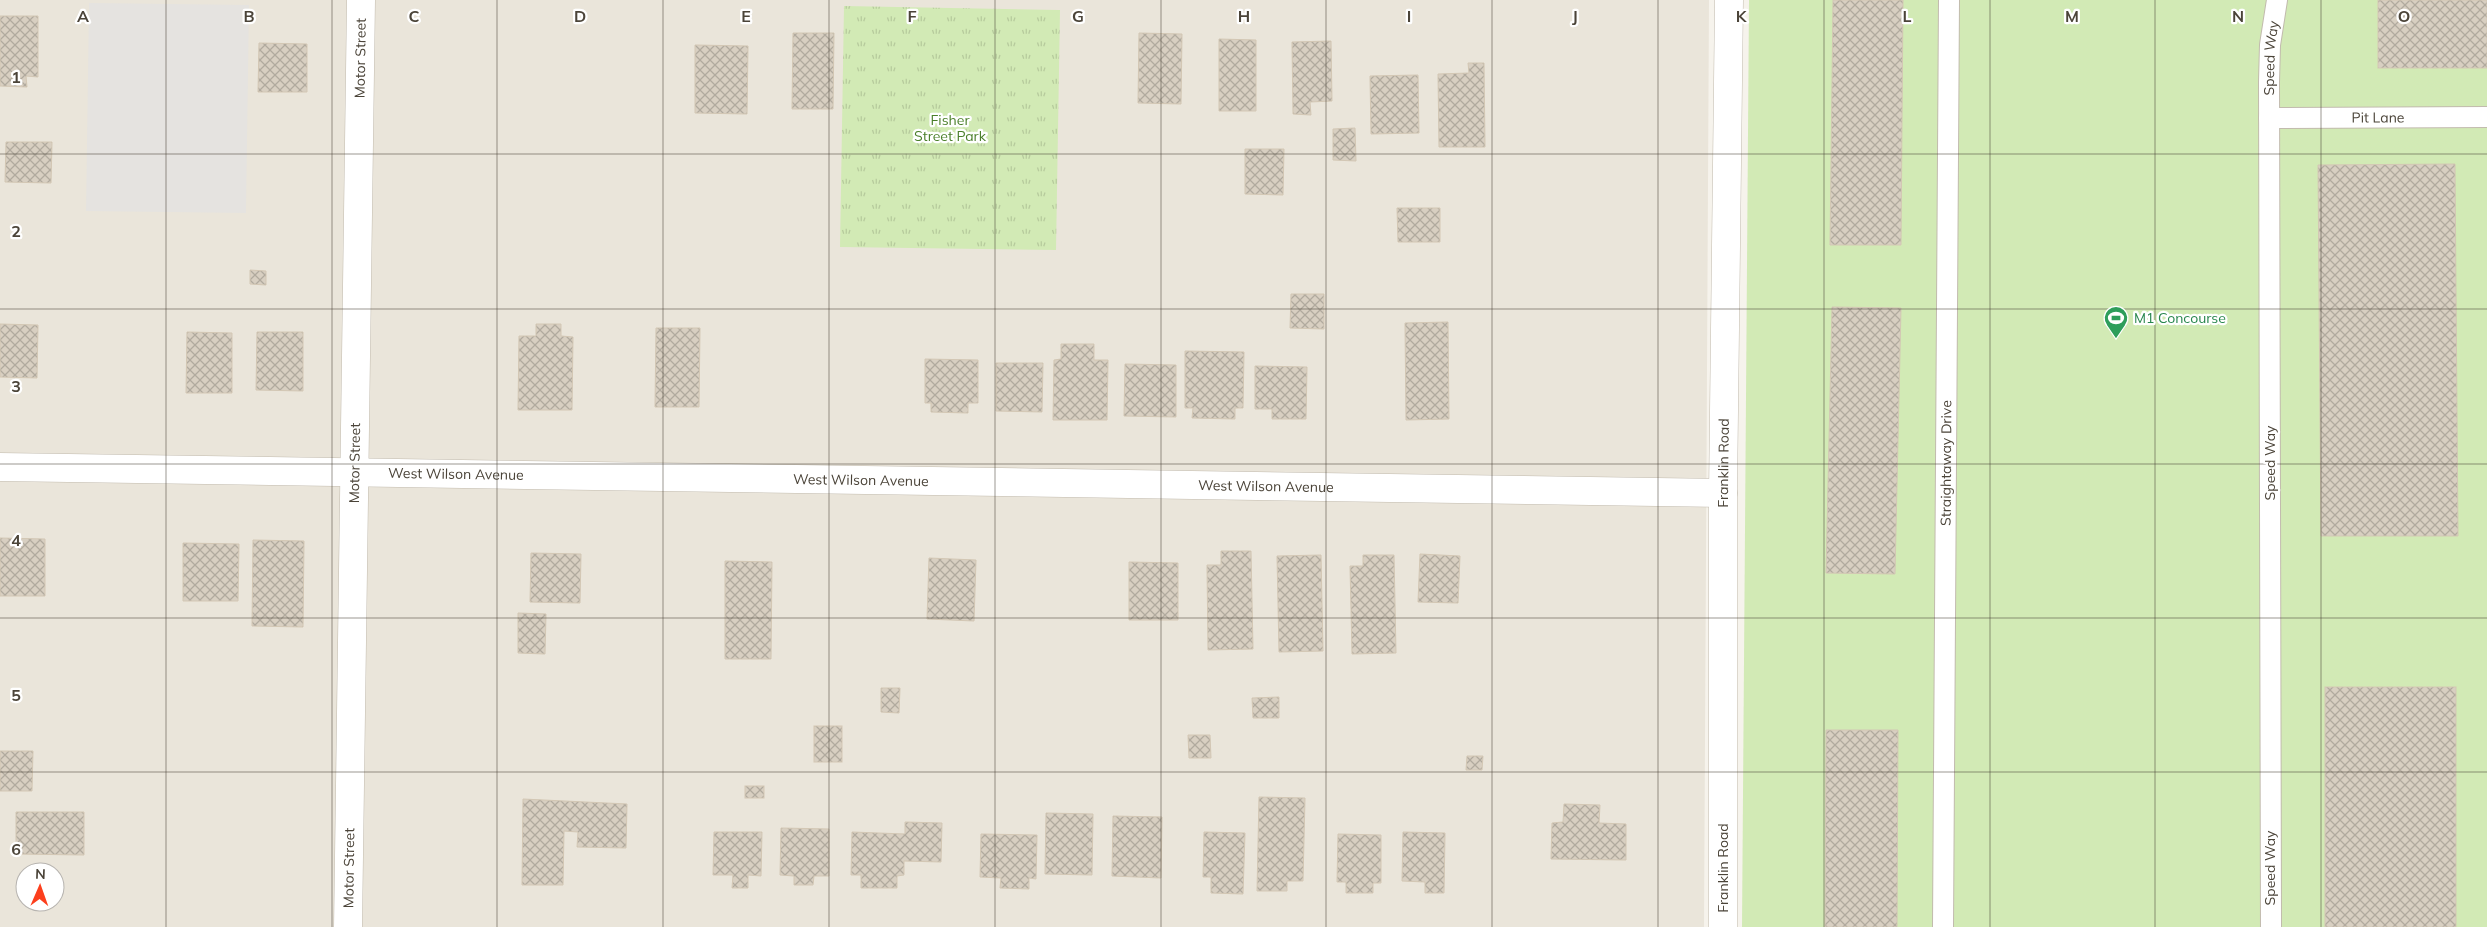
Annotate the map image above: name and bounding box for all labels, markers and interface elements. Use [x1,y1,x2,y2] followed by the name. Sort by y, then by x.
[77,6,89,26] text: A
[243,6,255,26] text: B
[409,6,420,26] text: C
[574,6,586,26] text: D
[741,6,751,26] text: E
[907,6,917,26] text: F
[1072,6,1084,26] text: G
[1238,6,1250,26] text: H
[1407,6,1411,26] text: I
[1572,6,1578,26] text: J
[1736,6,1748,26] text: K
[1903,6,1912,26] text: L
[2065,6,2079,26] text: M
[2232,6,2244,26] text: N
[2398,6,2410,26] text: O
[351,18,370,98] street label: Motor Street
[2260,19,2283,96] street label: Speed Way
[11,67,21,87] text: 1
[2351,108,2405,127] street label: Pit Lane
[914,111,987,145] park label: Fisher Street Park
[11,221,21,241] text: 2
[2103,305,2129,339] sports icon: M1 Concourse
[2134,309,2226,327] place label: M1 Concourse
[11,376,21,396] text: 3
[1937,400,1955,526] street label: Straightaway Drive
[1714,418,1733,508] street label: Franklin Road
[345,423,364,503] street label: Motor Street
[2261,425,2279,500] street label: Speed Way
[388,464,524,484] street label: West Wilson Avenue
[793,470,929,490] street label: West Wilson Avenue
[1198,476,1334,496] street label: West Wilson Avenue
[11,530,21,550] text: 4
[11,685,21,705] text: 5
[1714,823,1732,913] street label: Franklin Road
[339,828,358,908] street label: Motor Street
[2261,830,2279,905] street label: Speed Way
[11,839,21,859] text: 6
[15,862,65,912] north arrow
[35,865,46,883] text: N

